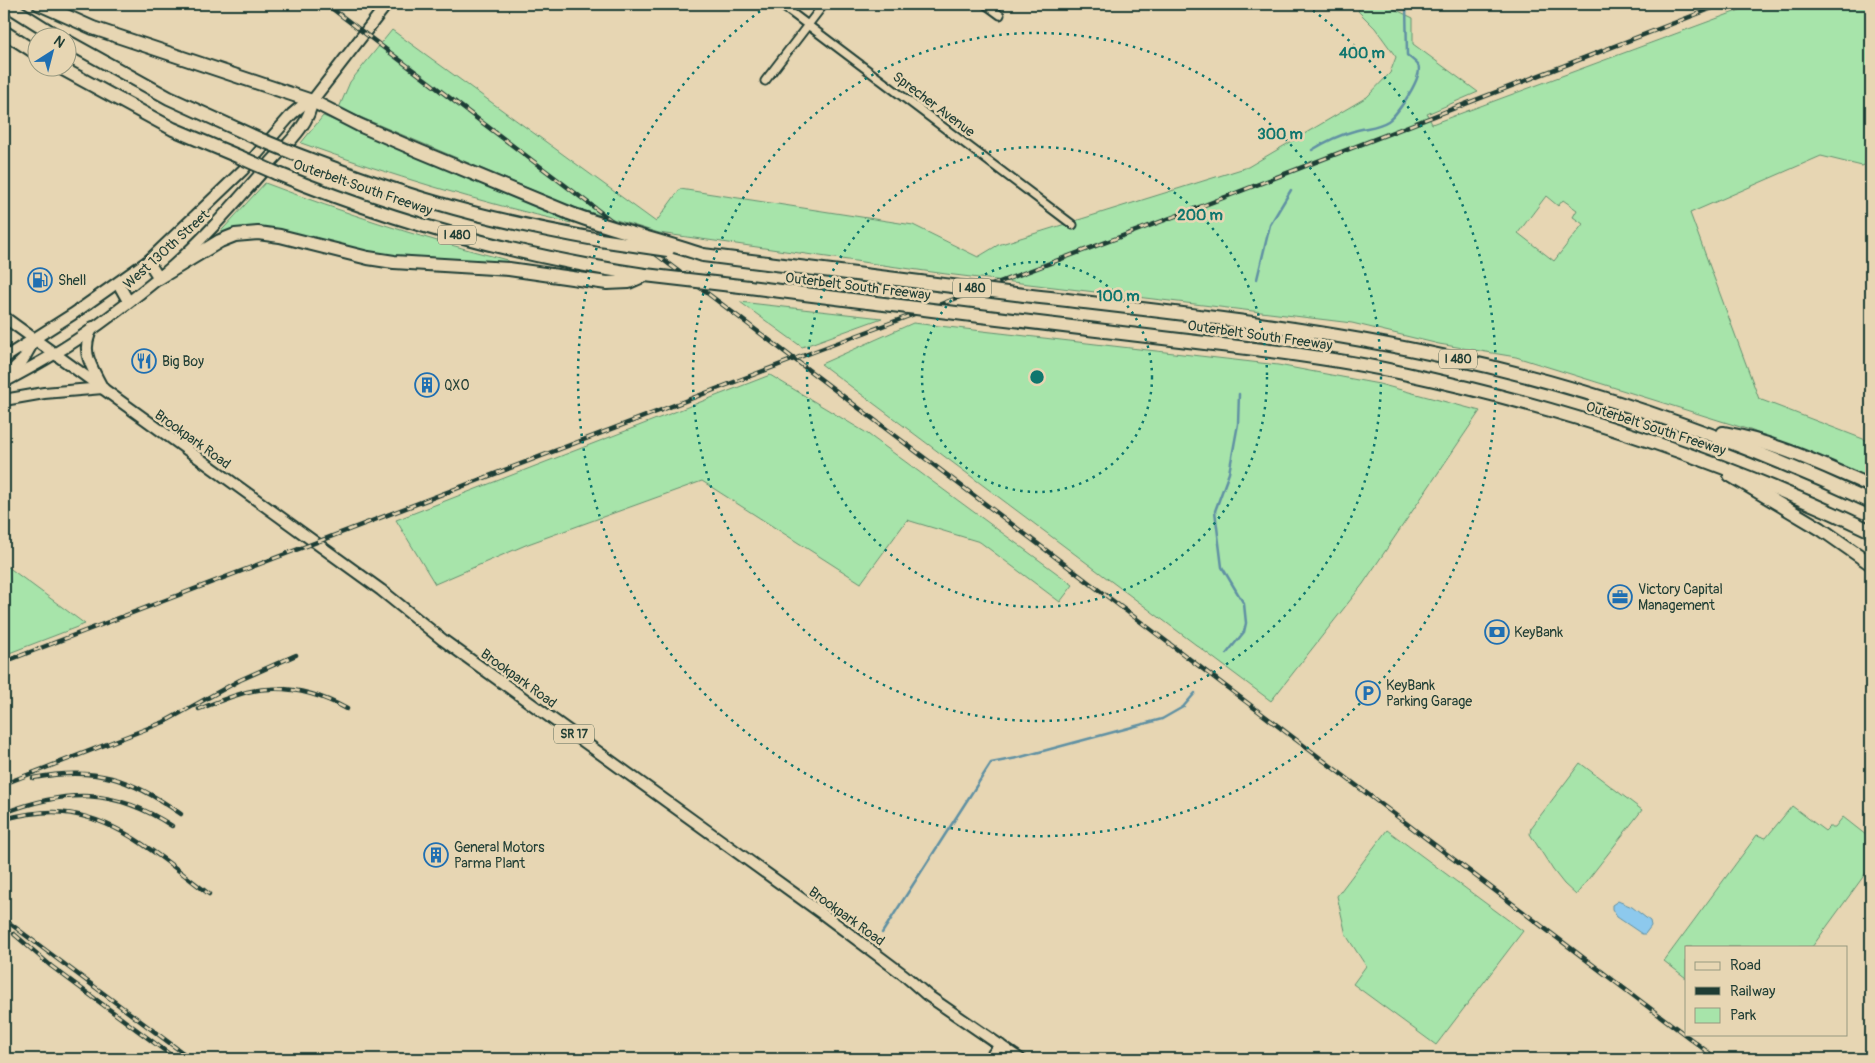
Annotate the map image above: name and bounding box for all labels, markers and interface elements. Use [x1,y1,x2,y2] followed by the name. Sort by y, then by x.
[28,28,78,78] north arrow
[51,32,68,52] text: N
[1339,44,1385,63] text: 400 m
[889,68,978,141] street label: Sprecher Avenue
[1257,125,1303,144] text: 300 m
[291,156,435,219] street label: Outerbelt South Freeway
[120,206,213,292] street label: West 130th Street
[1177,206,1223,225] text: 200 m
[438,226,476,244] road number: I 480
[27,267,53,293] fuel station icon: Shell
[784,269,932,304] street label: Outerbelt South Freeway
[58,272,86,289] place label: Shell
[953,278,991,298] road number: I 480
[1097,287,1139,306] text: 100 m
[1186,317,1333,354] street label: Outerbelt South Freeway
[131,348,157,374] restaurant icon: Big Boy
[1439,349,1477,368] road number: I 480
[162,353,204,370] place label: Big Boy
[1028,368,1046,386] centre of rings
[414,372,440,398] building icon: QXO
[444,377,469,394] place label: QXO
[1584,398,1728,459] street label: Outerbelt South Freeway
[152,406,234,473] street label: Brookpark Road
[1638,581,1723,614] place label: Victory Capital Management
[1607,584,1633,610] office icon: Victory Capital Management
[1484,619,1510,645] bank icon: KeyBank
[1514,624,1563,641] place label: KeyBank
[478,645,560,712] street label: Brookpark Road
[1386,677,1472,710] place label: KeyBank Parking Garage
[1355,680,1381,706] parking icon: KeyBank Parking Garage
[554,724,594,744] road number: SR 17
[454,839,545,872] place label: General Motors Parma Plant
[423,842,449,868] building icon: General Motors Parma Plant
[806,883,888,950] street label: Brookpark Road
[1685,946,1848,1036] legend
[1730,956,1761,975] text: Road
[1730,982,1776,1001] text: Railway
[1730,1006,1757,1025] text: Park

